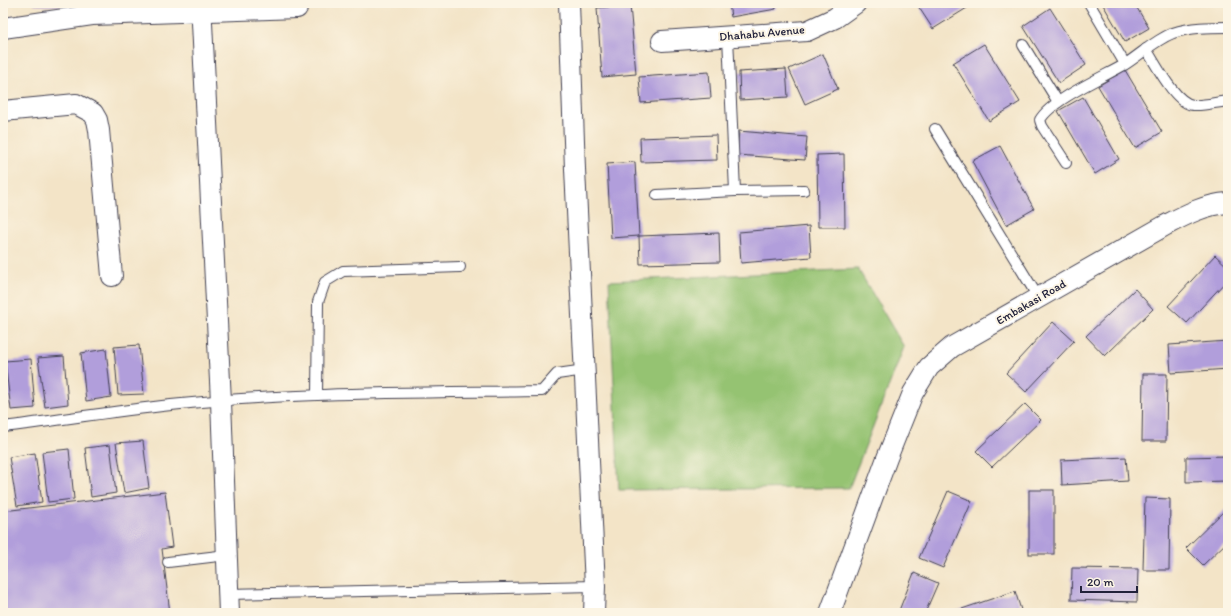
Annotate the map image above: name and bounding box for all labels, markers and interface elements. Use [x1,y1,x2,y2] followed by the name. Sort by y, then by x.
[719,22,806,44] street label: Dhahabu Avenue
[994,276,1069,328] street label: Embakasi Road
[1081,568,1137,594] scale bar
[1087,575,1114,589] text: 20 m

